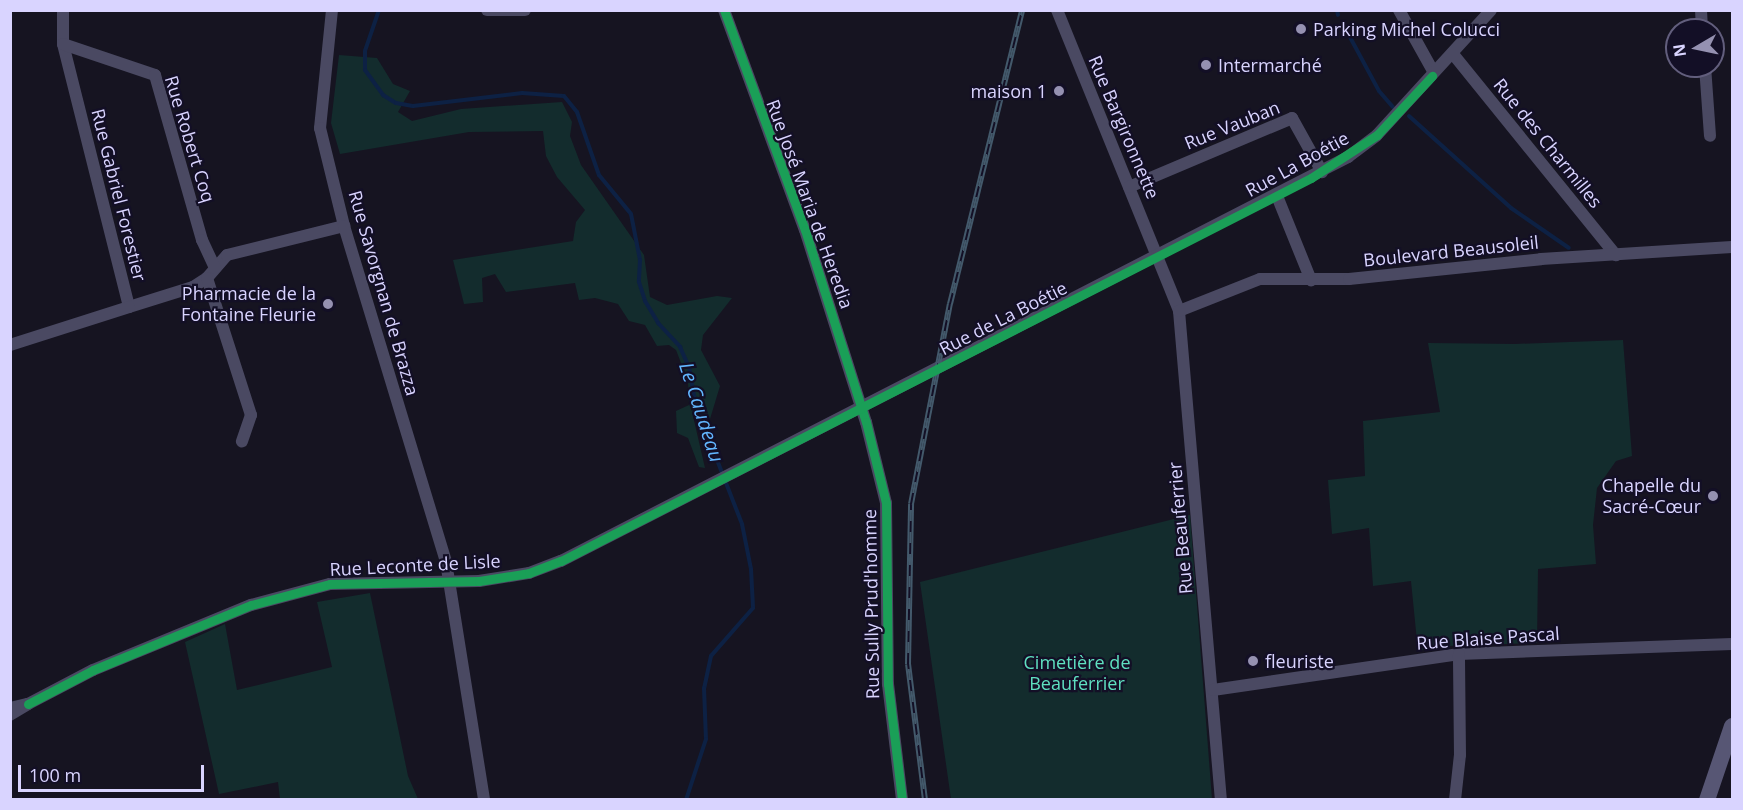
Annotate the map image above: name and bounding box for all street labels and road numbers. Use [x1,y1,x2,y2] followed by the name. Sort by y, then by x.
[1084,52,1164,202] street label: Rue Bargironnette
[160,73,220,205] street label: Rue Robert Coq
[1489,74,1607,212] street label: Rue des Charmilles
[1181,96,1283,154] street label: Rue Vauban
[762,97,858,311] street label: Rue José Maria de Heredia
[87,107,151,283] street label: Rue Gabriel Forestier
[1242,127,1352,201] street label: Rue La Boétie
[344,188,424,398] street label: Rue Savorgnan de Brazza
[1362,231,1540,271] street label: Boulevard Beausoleil
[936,276,1070,360] street label: Rue de La Boétie
[1163,461,1197,595] street label: Rue Beauferrier
[859,509,883,699] street label: Rue Sully Prud'homme
[329,550,501,580] street label: Rue Leconte de Lisle
[1416,622,1560,654] street label: Rue Blaise Pascal

